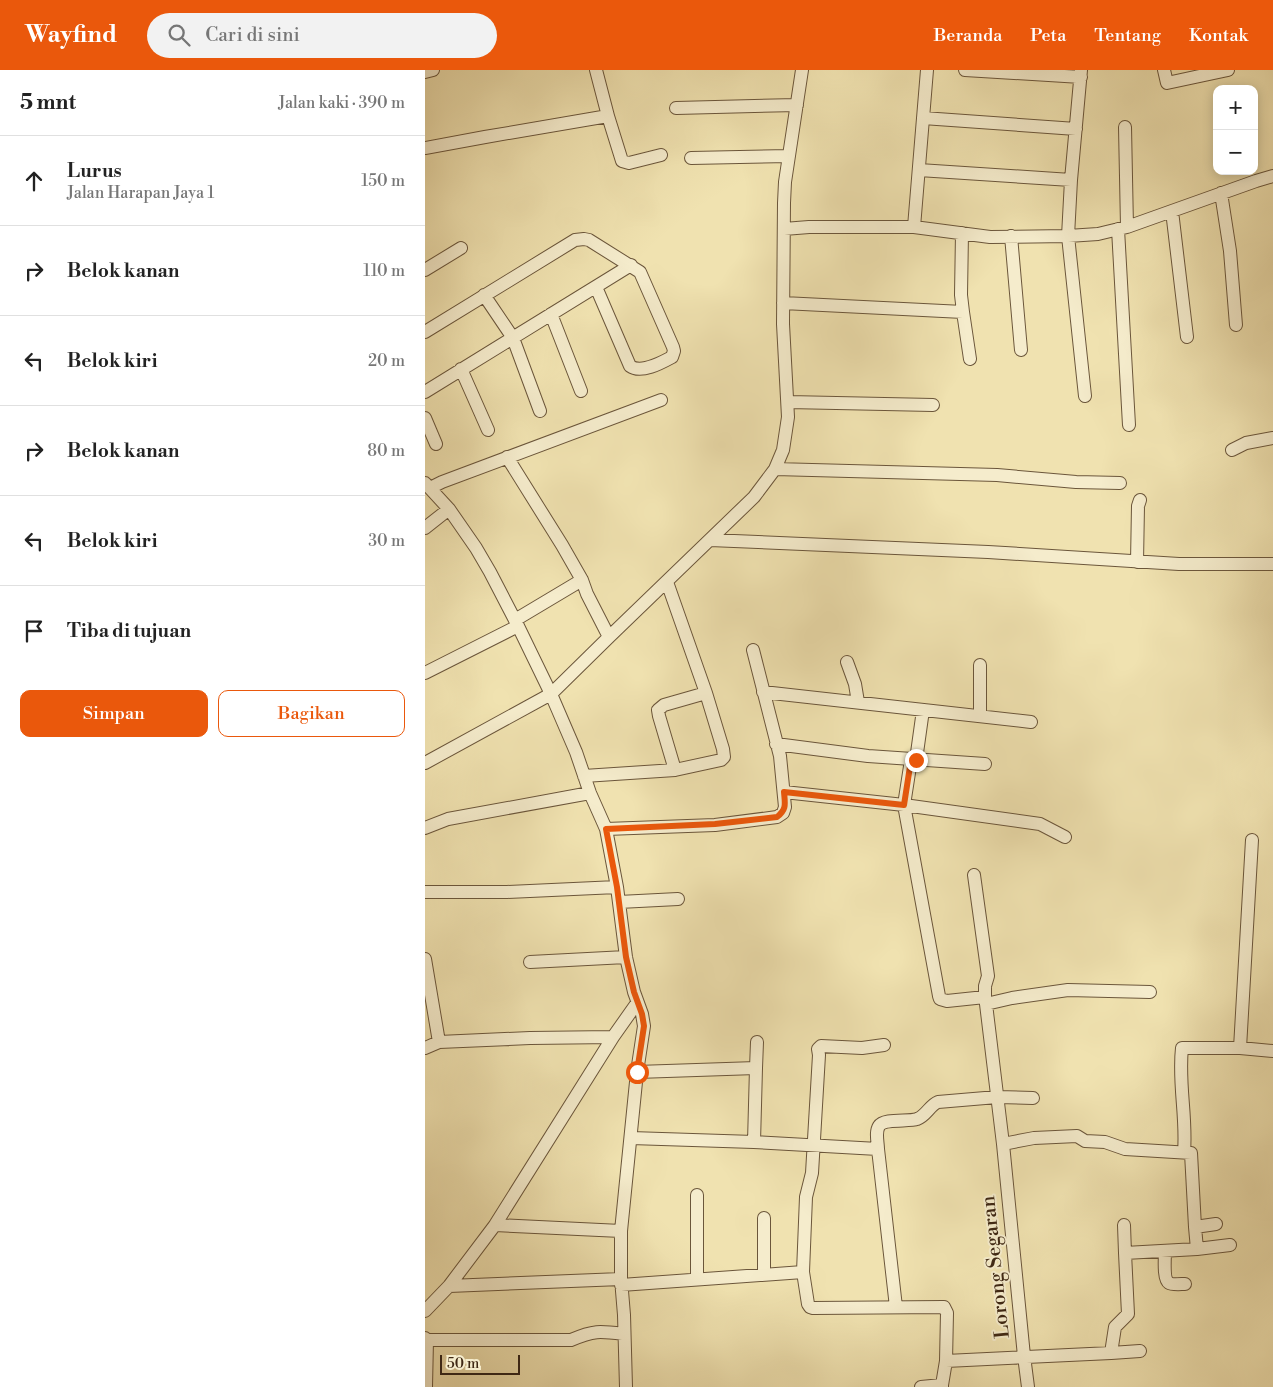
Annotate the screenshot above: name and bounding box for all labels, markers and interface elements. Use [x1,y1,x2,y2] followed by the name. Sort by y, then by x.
[147,13,497,58] search box
[25,20,117,50] text: Wayfind
[165,21,193,49] icon: search
[205,23,300,47] text: Cari di sini
[934,24,1002,47] text: Beranda
[1030,24,1066,47] text: Peta
[1094,24,1161,47] text: Tentang
[1189,24,1248,47] text: Kontak
[1213,85,1258,175] map controls
[1213,85,1258,130] button: +
[20,90,76,116] text: 5 mnt
[278,93,405,113] text: Jalan kaki · 390 m
[1213,130,1258,175] button: −
[67,159,122,183] text: Lurus
[20,167,48,195] icon: ahead
[361,171,405,191] text: 150 m
[67,183,214,203] text: Jalan Harapan Jaya 1
[20,257,48,285] icon: right
[67,259,180,283] text: Belok kanan
[363,261,405,281] text: 110 m
[20,347,48,375] icon: left
[67,349,157,373] text: Belok kiri
[368,351,405,371] text: 20 m
[20,437,48,465] icon: right
[67,439,180,463] text: Belok kanan
[367,441,405,461] text: 80 m
[20,527,48,555] icon: left
[67,529,157,553] text: Belok kiri
[368,531,405,551] text: 30 m
[20,617,48,645] icon: arrive
[67,619,191,643] text: Tiba di tujuan
[20,690,208,737] button: Simpan
[218,690,405,737] button: Bagikan
[905,749,928,772] route end
[626,1061,649,1084] route start
[976,1194,1016,1340] street label: Lorong Segaran
[440,1352,520,1375] scale bar
[447,1355,479,1373] text: 50 m

